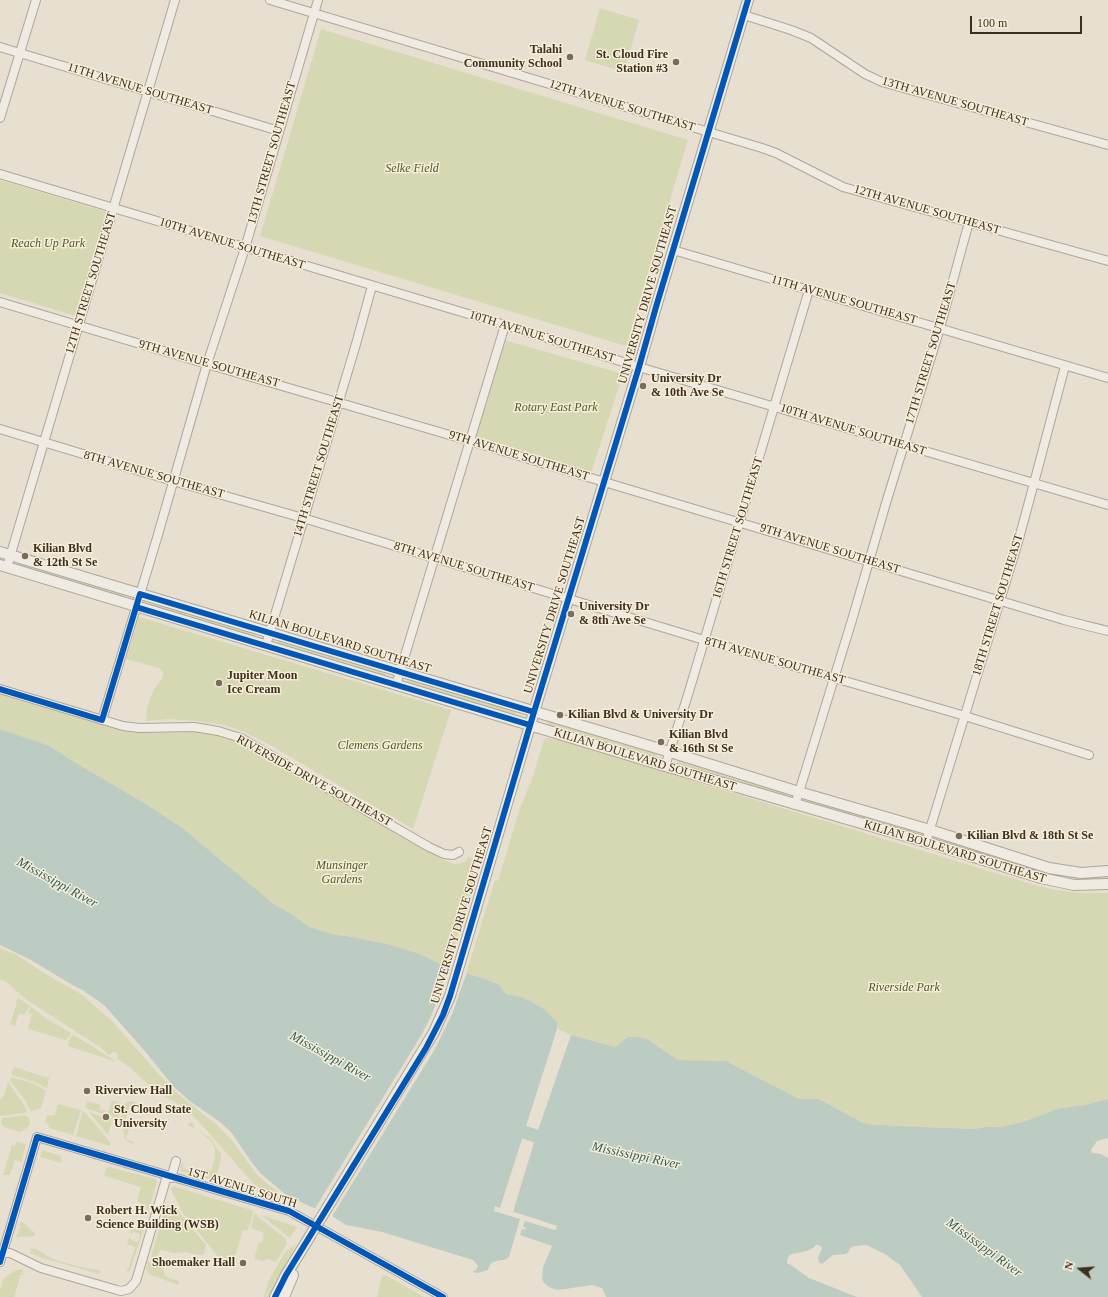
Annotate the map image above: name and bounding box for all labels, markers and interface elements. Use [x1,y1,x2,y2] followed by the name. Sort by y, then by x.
[972,8,1084,34] scale bar
[977,16,1007,30] text: 100 m
[464,43,562,71] place label: Talahi Community School
[596,48,668,76] place label: St. Cloud Fire Station #3
[565,52,575,62] marker: Talahi Community School
[671,57,681,67] marker: St. Cloud Fire Station #3
[66,60,214,118] street label: 11TH AVENUE SOUTHEAST
[880,74,1030,130] street label: 13TH AVENUE SOUTHEAST
[547,77,697,135] street label: 12TH AVENUE SOUTHEAST
[245,80,299,226] street label: 13TH STREET SOUTHEAST
[385,162,439,176] park label: Selke Field
[852,182,1002,238] street label: 12TH AVENUE SOUTHEAST
[616,204,680,386] street label: UNIVERSITY DRIVE SOUTHEAST
[62,210,120,356] street label: 12TH STREET SOUTHEAST
[157,215,307,273] street label: 10TH AVENUE SOUTHEAST
[11,237,85,251] park label: Reach Up Park
[769,272,919,328] street label: 11TH AVENUE SOUTHEAST
[902,280,960,426] street label: 17TH STREET SOUTHEAST
[467,308,617,366] street label: 10TH AVENUE SOUTHEAST
[137,337,281,391] street label: 9TH AVENUE SOUTHEAST
[651,372,724,400] place label: University Dr & 10th Ave Se
[638,381,648,391] marker: University Dr & 10th Ave Se
[290,393,348,539] street label: 14TH STREET SOUTHEAST
[514,401,598,415] park label: Rotary East Park
[778,401,928,459] street label: 10TH AVENUE SOUTHEAST
[447,428,591,484] street label: 9TH AVENUE SOUTHEAST
[82,448,226,502] street label: 8TH AVENUE SOUTHEAST
[709,455,767,601] street label: 16TH STREET SOUTHEAST
[521,515,589,695] street label: UNIVERSITY DRIVE SOUTHEAST
[758,521,902,577] street label: 9TH AVENUE SOUTHEAST
[969,532,1027,678] street label: 18TH STREET SOUTHEAST
[392,539,536,595] street label: 8TH AVENUE SOUTHEAST
[33,542,97,570] place label: Kilian Blvd & 12th St Se
[20,551,30,561] marker: Kilian Blvd & 12th St Se
[579,600,649,628] place label: University Dr & 8th Ave Se
[247,607,433,677] street label: KILIAN BOULEVARD SOUTHEAST
[566,609,576,619] marker: University Dr & 8th Ave Se
[703,634,847,688] street label: 8TH AVENUE SOUTHEAST
[227,669,297,697] place label: Jupiter Moon Ice Cream
[214,678,224,688] marker: Jupiter Moon Ice Cream
[568,708,713,722] place label: Kilian Blvd & University Dr
[555,710,565,720] marker: Kilian Blvd & University Dr
[552,725,738,795] street label: KILIAN BOULEVARD SOUTHEAST
[669,728,733,756] place label: Kilian Blvd & 16th St Se
[234,732,394,830] street label: RIVERSIDE DRIVE SOUTHEAST
[656,737,666,747] marker: Kilian Blvd & 16th St Se
[337,739,423,753] park label: Clemens Gardens
[862,817,1048,887] street label: KILIAN BOULEVARD SOUTHEAST
[428,825,496,1005] street label: UNIVERSITY DRIVE SOUTHEAST
[967,829,1093,843] place label: Kilian Blvd & 18th St Se
[954,831,964,841] marker: Kilian Blvd & 18th St Se
[14,854,100,912] water label: Mississippi River
[316,859,368,887] park label: Munsinger Gardens
[868,981,940,995] park label: Riverside Park
[287,1028,373,1086] water label: Mississippi River
[95,1084,172,1098] place label: Riverview Hall
[82,1086,92,1096] marker: Riverview Hall
[114,1103,191,1131] place label: St. Cloud State University
[101,1112,111,1122] marker: St. Cloud State University
[590,1139,682,1173] water label: Mississippi River
[185,1164,299,1212] street label: 1ST AVENUE SOUTH
[96,1204,219,1232] place label: Robert H. Wick Science Building (WSB)
[83,1213,93,1223] marker: Robert H. Wick Science Building (WSB)
[943,1215,1025,1281] water label: Mississippi River
[1060,1249,1100,1289] north arrow
[152,1256,235,1270] place label: Shoemaker Hall
[238,1258,248,1268] marker: Shoemaker Hall
[1062,1260,1075,1271] text: N

